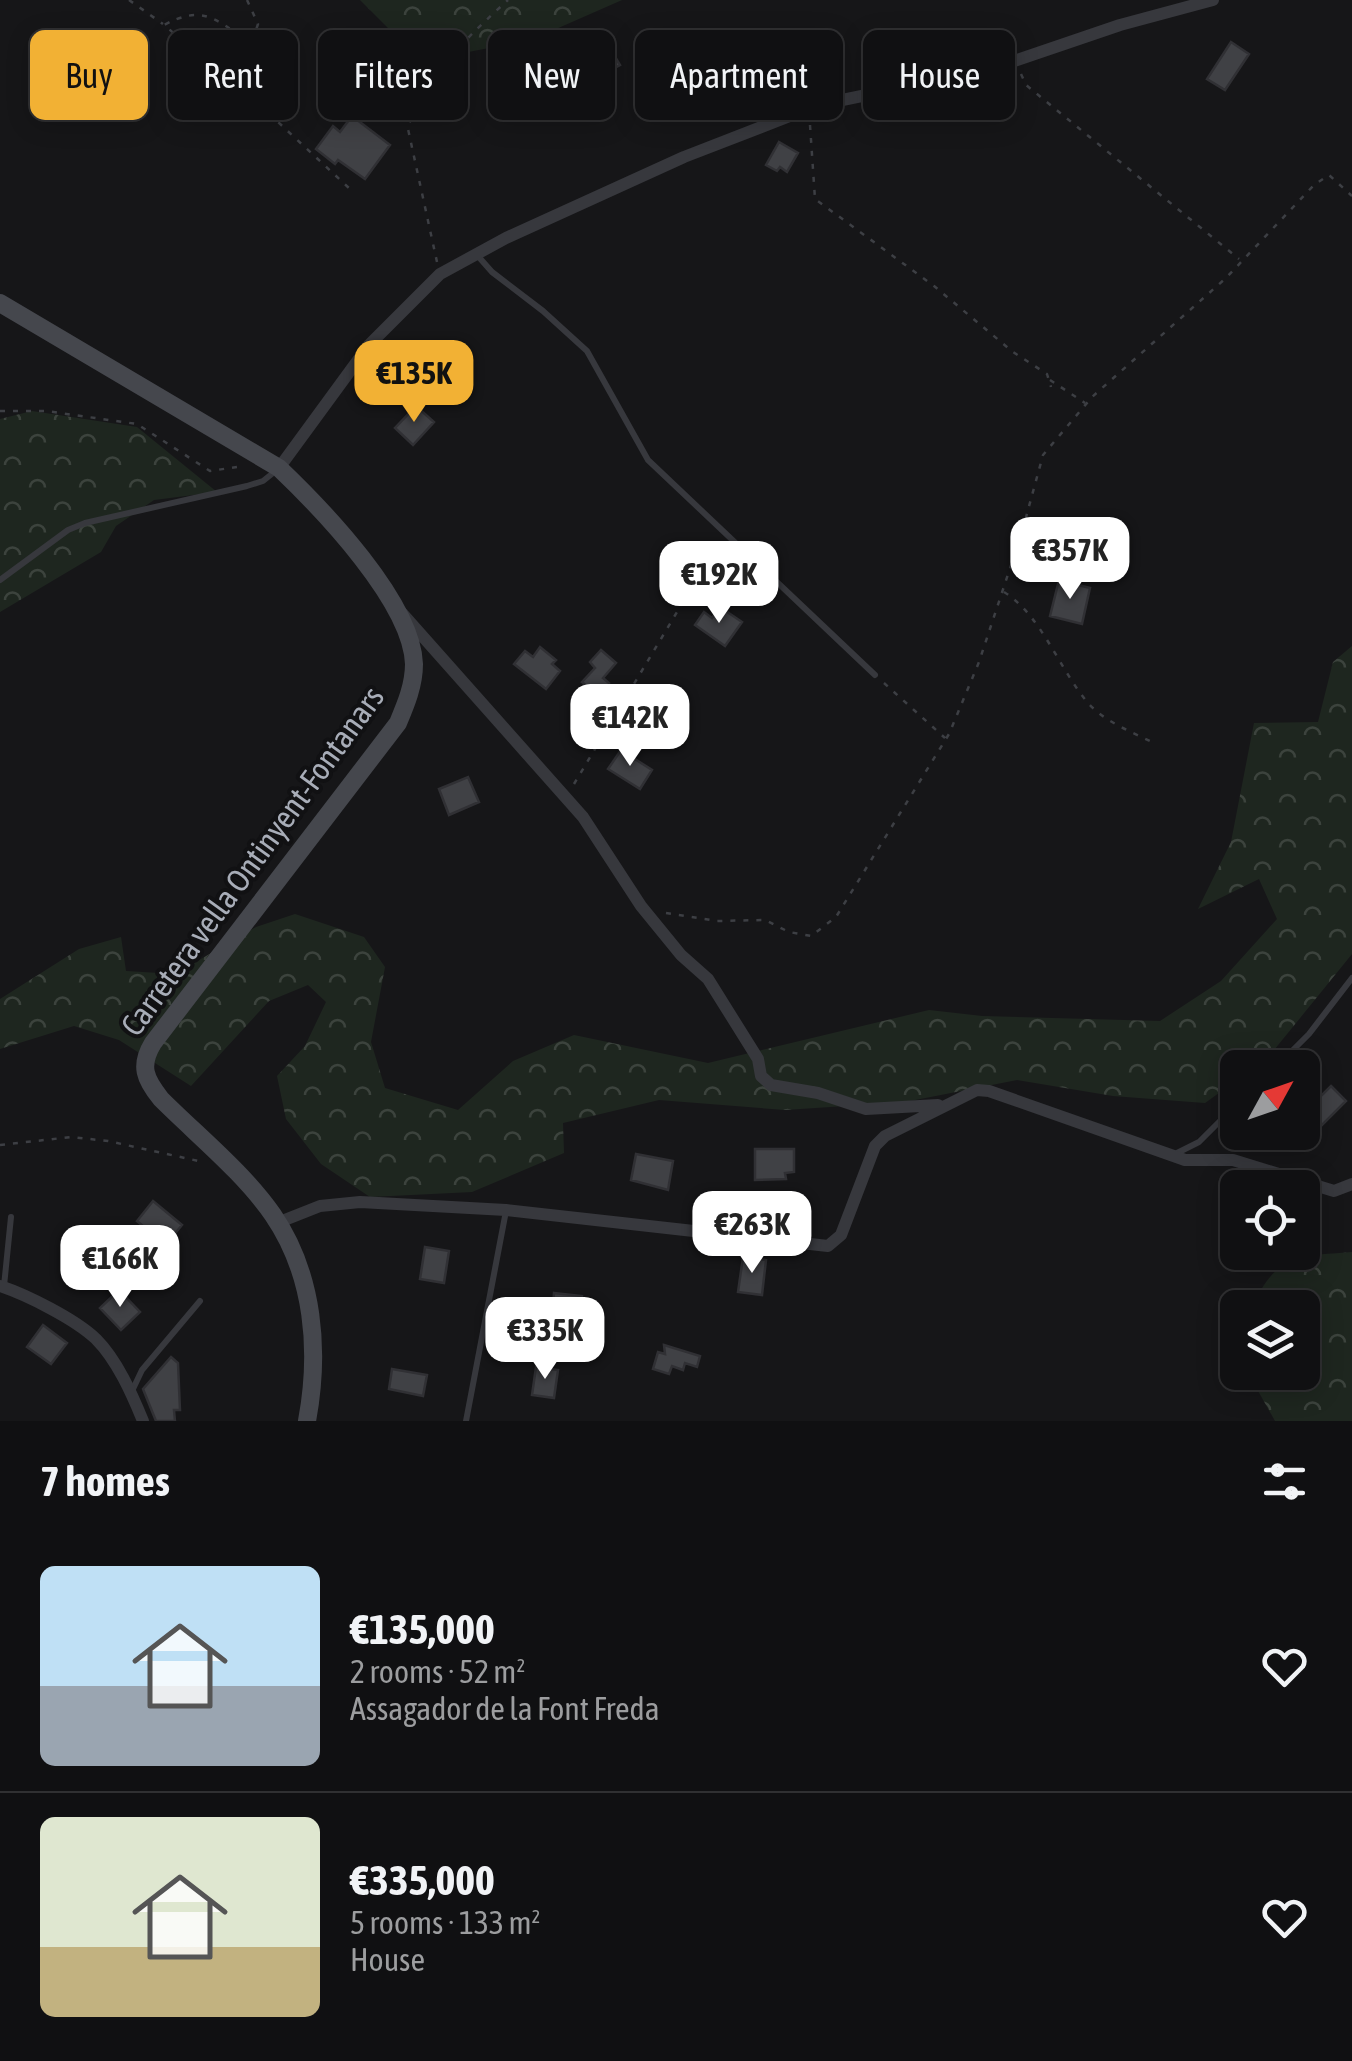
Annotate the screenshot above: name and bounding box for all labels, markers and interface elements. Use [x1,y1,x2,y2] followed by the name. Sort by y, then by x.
[30,30,148,120] chip: Buy
[168,30,298,120] chip: Rent
[318,30,468,120] chip: Filters
[488,30,615,120] chip: New
[635,30,843,120] chip: Apartment
[863,30,1015,120] chip: House
[344,340,484,425] pin: €135K
[376,354,452,391] text: €135K
[1000,517,1140,602] pin: €357K
[1032,531,1108,568] text: €357K
[649,541,789,626] pin: €192K
[681,555,757,592] text: €192K
[113,679,391,1043] street label: Carretera vella Ontinyent-Fontanars
[560,684,700,769] pin: €142K
[592,698,668,735] text: €142K
[1220,1050,1320,1150] north arrow
[1220,1050,1320,1390] map controls
[1220,1170,1320,1270] button: locate
[682,1191,822,1276] pin: €263K
[714,1205,790,1242] text: €263K
[50,1225,190,1310] pin: €166K
[82,1239,158,1276] text: €166K
[1220,1290,1320,1390] button: layers
[475,1297,615,1382] pin: €335K
[507,1311,583,1348] text: €335K
[1257,1454,1312,1509] icon: filters
[40,1457,170,1505] text: 7 homes
[350,1605,495,1653] text: €135,000
[120,1606,240,1726] icon: home
[1257,1639,1312,1694] icon: heart
[350,1653,525,1690] text: 2 rooms · 52 m²
[350,1690,660,1727] text: Assagador de la Font Freda
[350,1856,495,1904] text: €335,000
[120,1857,240,1977] icon: home
[1257,1890,1312,1945] icon: heart
[350,1904,540,1941] text: 5 rooms · 133 m²
[350,1941,425,1978] text: House

